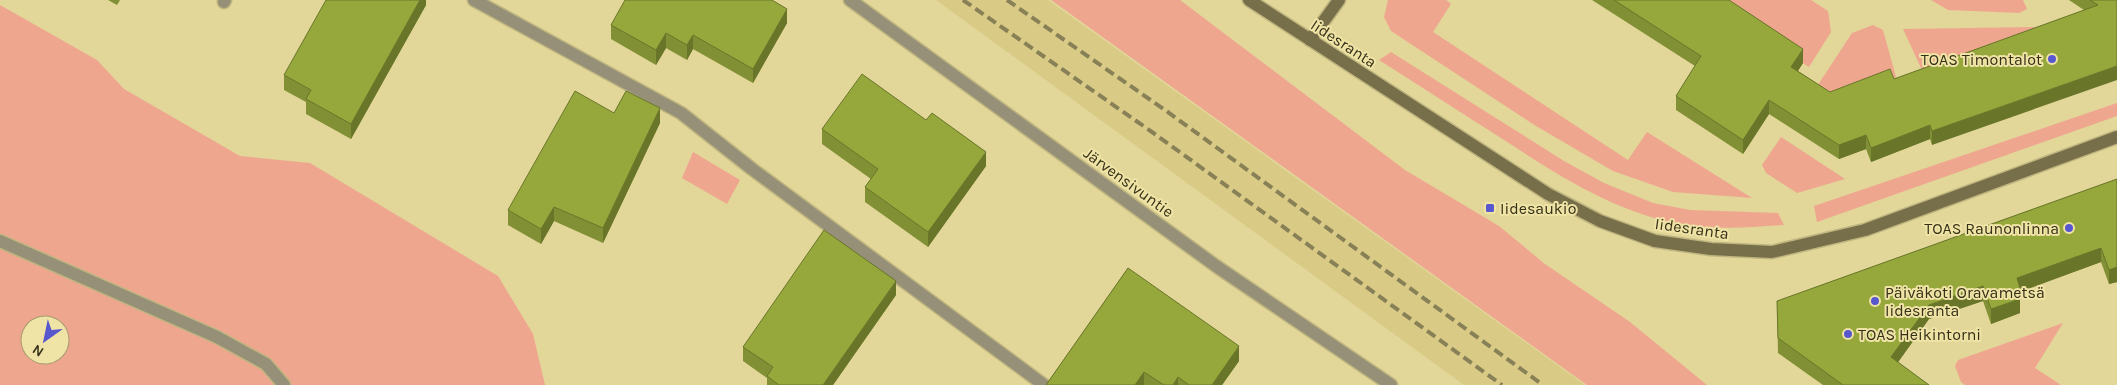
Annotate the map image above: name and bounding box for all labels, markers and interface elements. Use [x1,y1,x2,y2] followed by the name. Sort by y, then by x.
[1307,15,1380,72] street label: Iidesranta
[1921,50,2042,69] place label: TOAS Timontalot
[2046,53,2058,65] marker: TOAS Timontalot
[1080,143,1177,221] street label: Järvensivuntie
[1500,199,1576,218] place label: Iidesaukio
[1484,202,1496,214] marker: Iidesaukio
[1654,214,1730,243] street label: Iidesranta
[1924,219,2059,238] place label: TOAS Raunonlinna
[2063,222,2075,234] marker: TOAS Raunonlinna
[1885,283,2045,320] place label: Päiväkoti Oravametsä Iidesranta
[1869,295,1881,307] marker: Päiväkoti Oravametsä Iidesranta
[20,315,70,365] north arrow
[1858,325,1981,344] place label: TOAS Heikintorni
[1842,328,1854,340] marker: TOAS Heikintorni
[29,341,47,360] text: N

